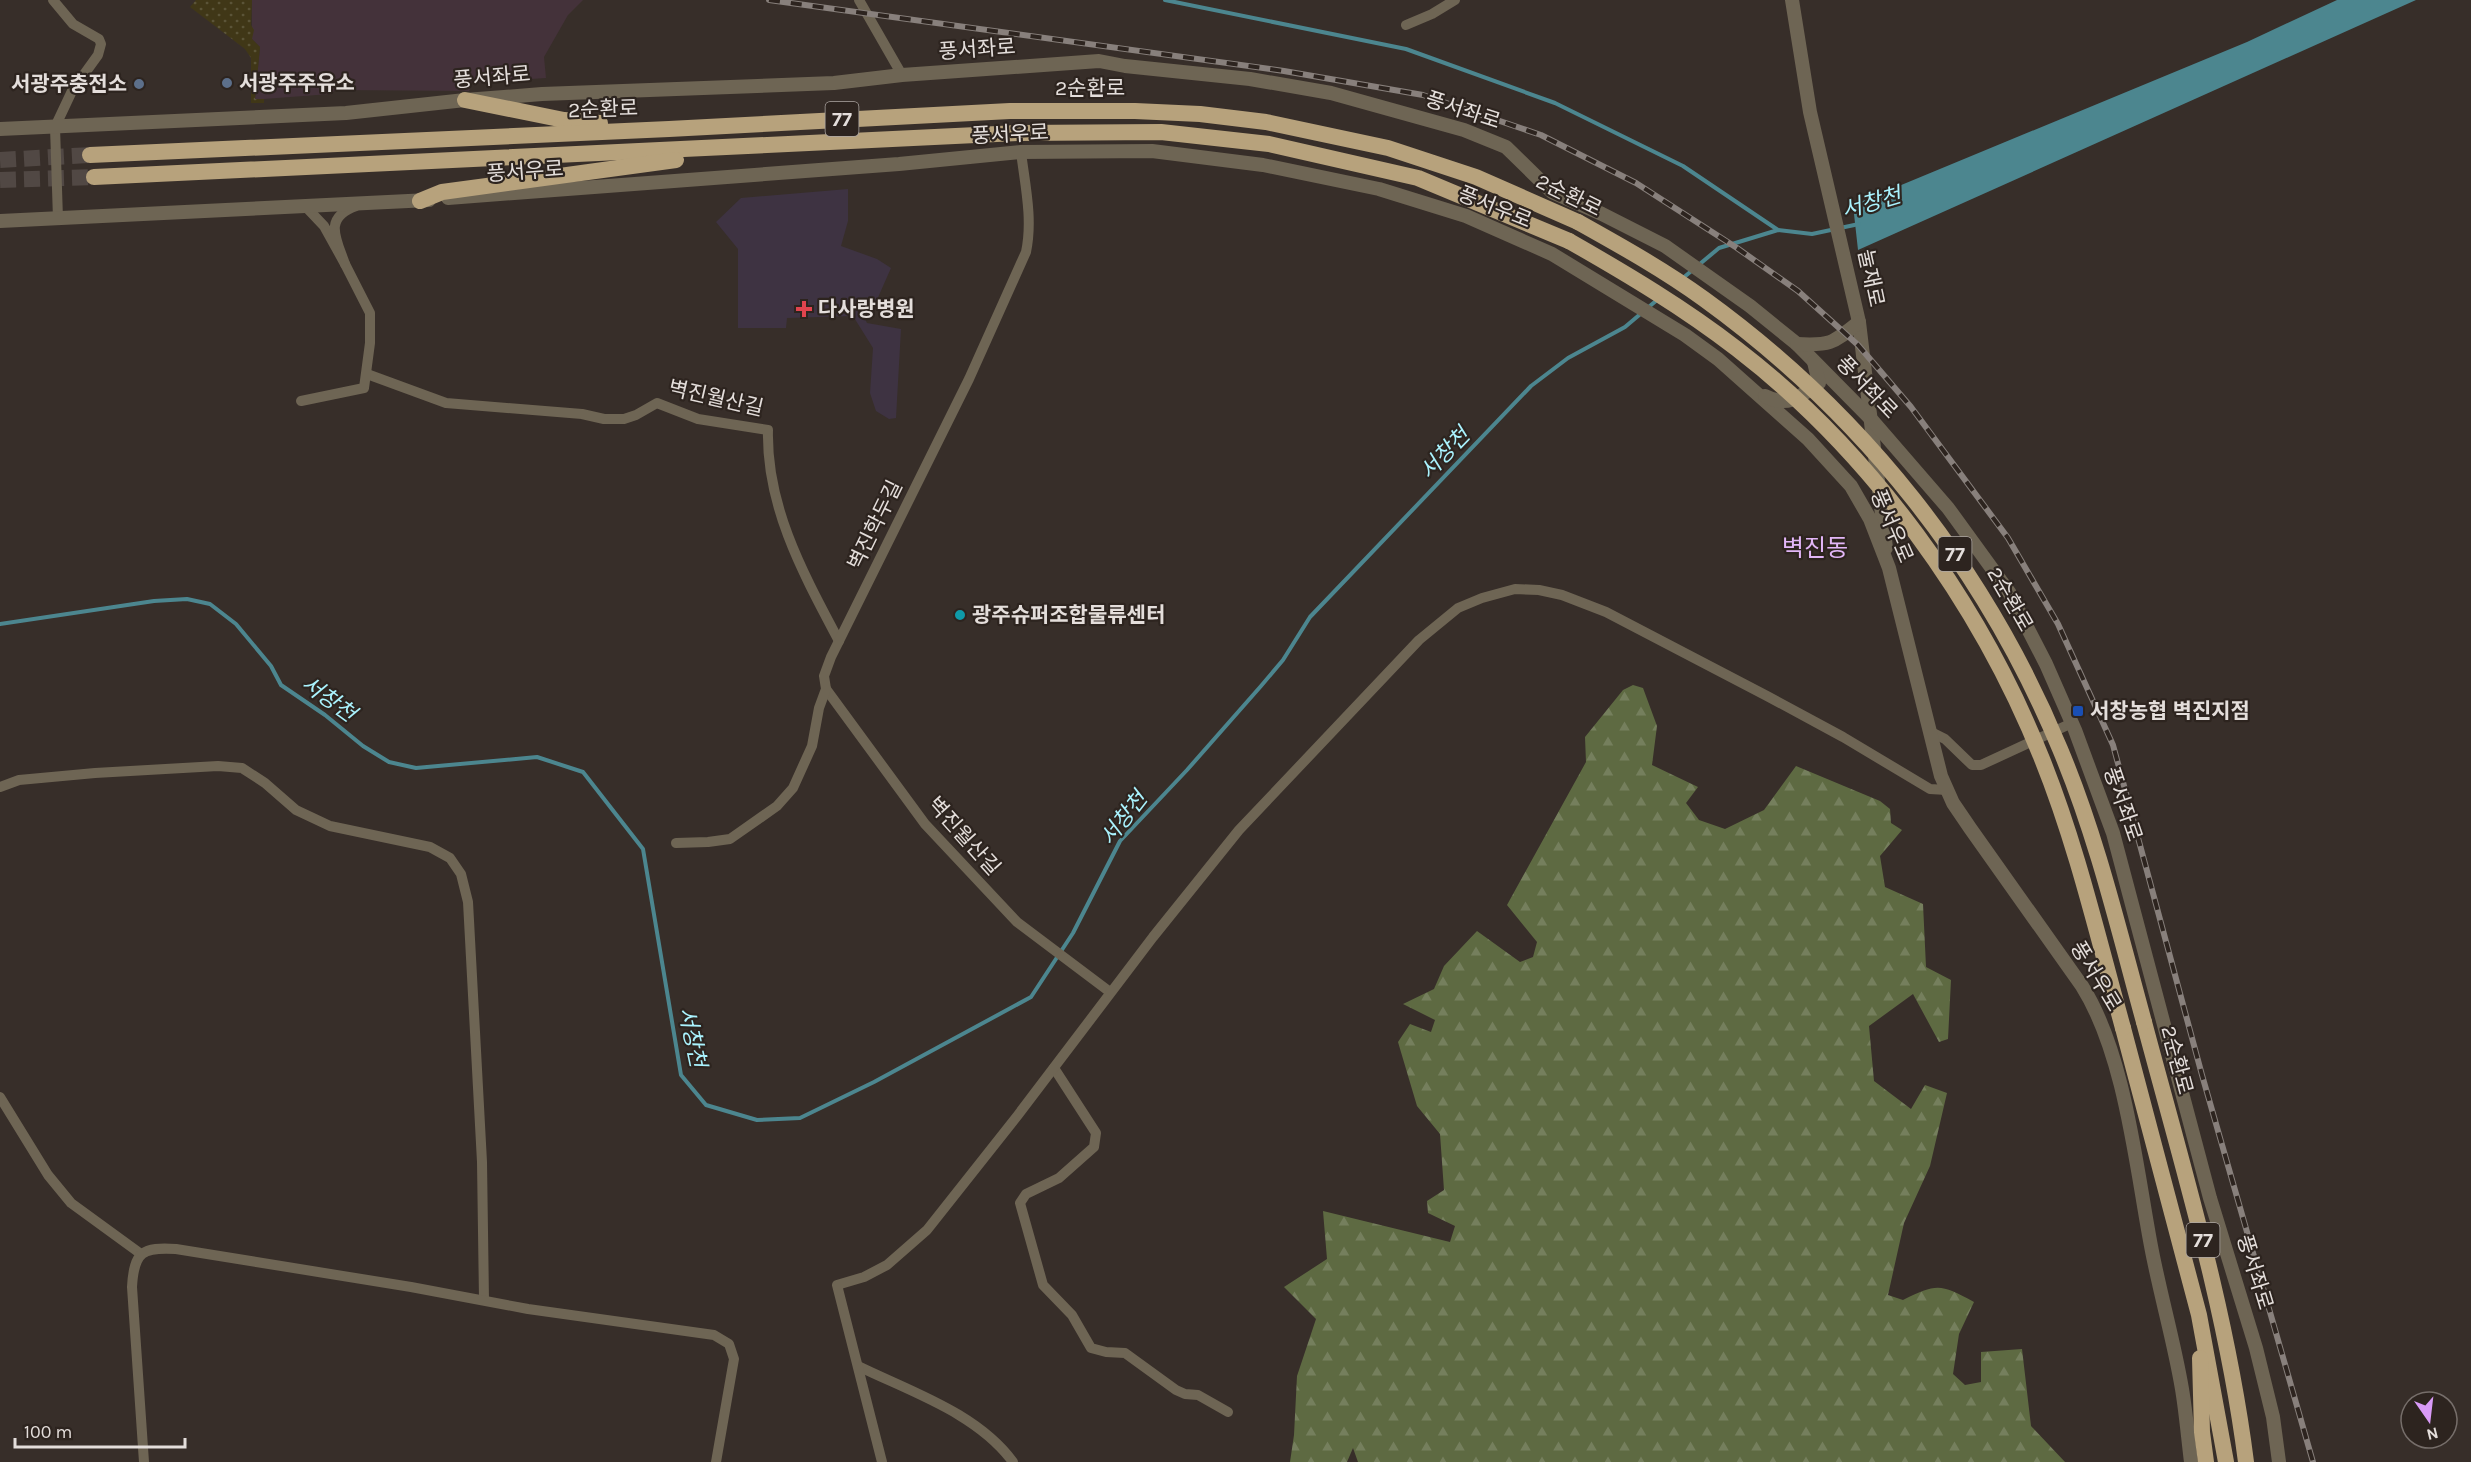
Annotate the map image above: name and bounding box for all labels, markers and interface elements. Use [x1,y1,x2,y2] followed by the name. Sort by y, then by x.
[938,34,1016,64] street label: 풍서좌로
[452,62,532,92] street label: 풍서좌로
[239,71,355,95] place label: 서광주주유소
[11,72,127,96] place label: 서광주충전소
[220,76,234,90] marker: 서광주주유소
[1055,76,1125,100] street label: 2순환로
[132,77,146,91] marker: 서광주충전소
[1423,87,1503,133] street label: 풍서좌로
[568,96,638,122] street label: 2순환로
[826,102,858,136] road number: 77
[971,120,1049,148] street label: 풍서우로
[486,156,564,186] street label: 풍서우로
[1532,169,1606,221] street label: 2순환로
[1455,181,1535,233] street label: 풍서우로
[1839,181,1907,224] water label: 서창천
[1853,247,1889,309] street label: 눌재로
[818,297,915,321] place label: 다사랑병원
[795,300,813,318] marker: 다사랑병원
[1832,351,1902,423] street label: 풍서좌로
[666,375,766,421] street label: 벽진월산길
[1414,421,1477,485] water label: 서창천
[843,476,907,574] street label: 벽진학두길
[1866,486,1918,566] street label: 풍서우로
[1782,534,1848,562] district label: 벽진동
[1938,537,1972,571] road number: 77
[1982,563,2038,635] street label: 2순환로
[972,603,1165,627] place label: 광주슈퍼조합물류센터
[953,608,967,622] marker: 광주슈퍼조합물류센터
[296,670,363,729] water label: 서창천
[2090,699,2250,723] place label: 서창농협 벽진지점
[2071,704,2085,718] marker: 서창농협 벽진지점
[2099,764,2147,844] street label: 풍서좌로
[1095,785,1154,851] water label: 서창천
[923,792,1005,880] street label: 벽진월산길
[2066,937,2126,1015] street label: 풍서우로
[673,1005,712,1072] water label: 서창천
[2156,1023,2198,1097] street label: 2순환로
[2186,1223,2220,1257] road number: 77
[2232,1232,2278,1312] street label: 풍서좌로
[2399,1390,2459,1450] north arrow
[15,1411,184,1449] scale bar
[24,1421,72,1443] text: 100 m
[2425,1423,2440,1445] text: N

